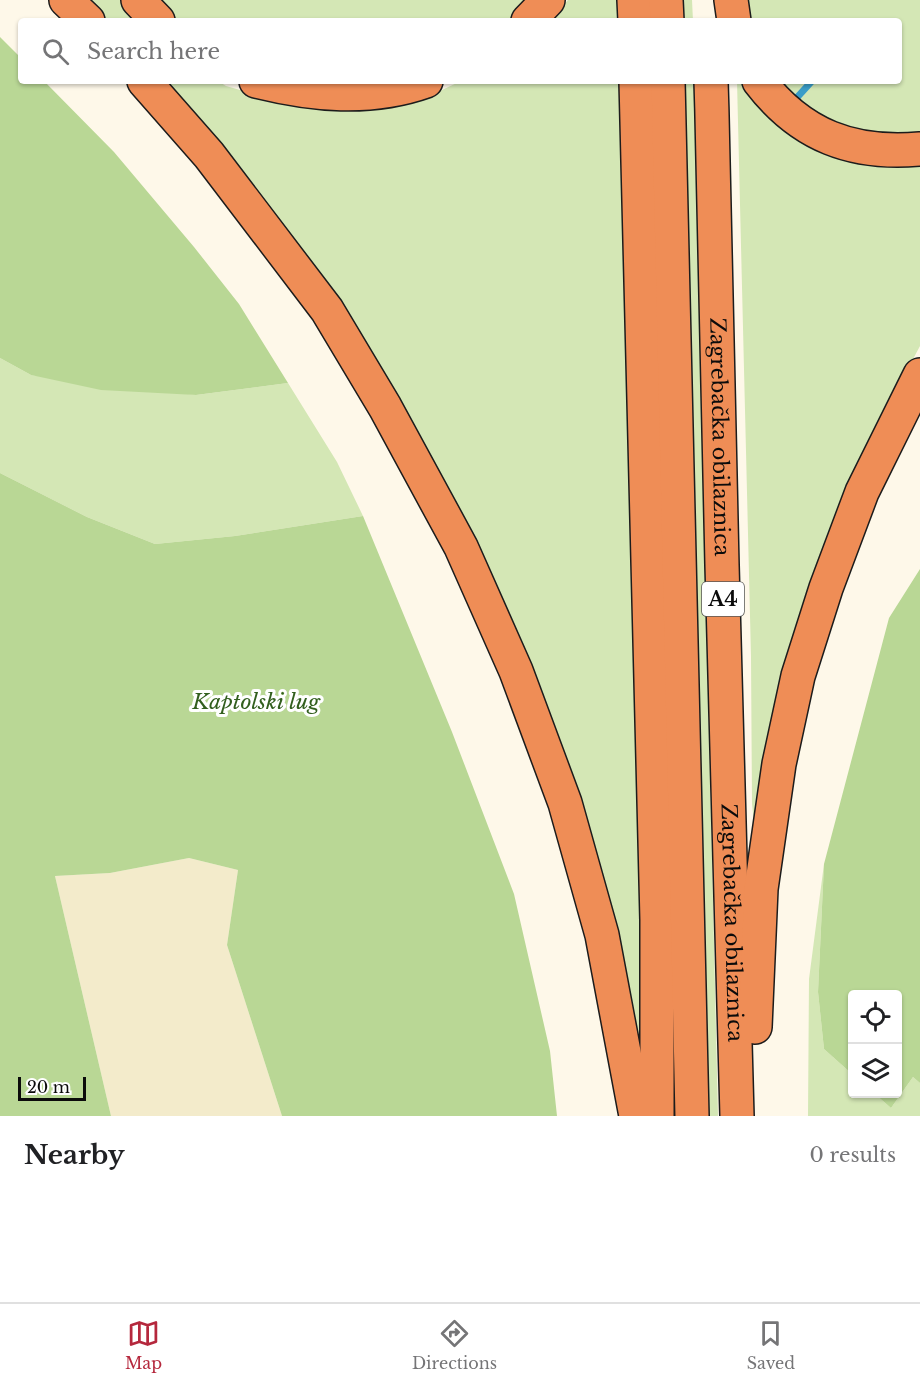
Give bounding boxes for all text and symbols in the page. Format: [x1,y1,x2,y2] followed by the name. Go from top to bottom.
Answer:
[18,18,902,84] search box
[39,35,72,68] icon: search
[87,38,220,65] text: Search here
[704,317,735,557] street label: Zagrebačka obilaznica
[702,582,744,616] road number: A4
[191,689,321,715] park label: Kaptolski lug
[715,803,748,1043] street label: Zagrebačka obilaznica
[848,990,902,1098] map controls
[848,990,902,1044] button: locate
[848,1044,902,1098] button: layers
[18,1074,86,1102] scale bar
[27,1077,70,1097] text: 20 m
[24,1139,125,1171] text: Nearby
[810,1143,896,1167] text: 0 results
[125,1317,162,1373] tab: Map
[412,1317,497,1373] tab: Directions
[747,1317,795,1373] tab: Saved

